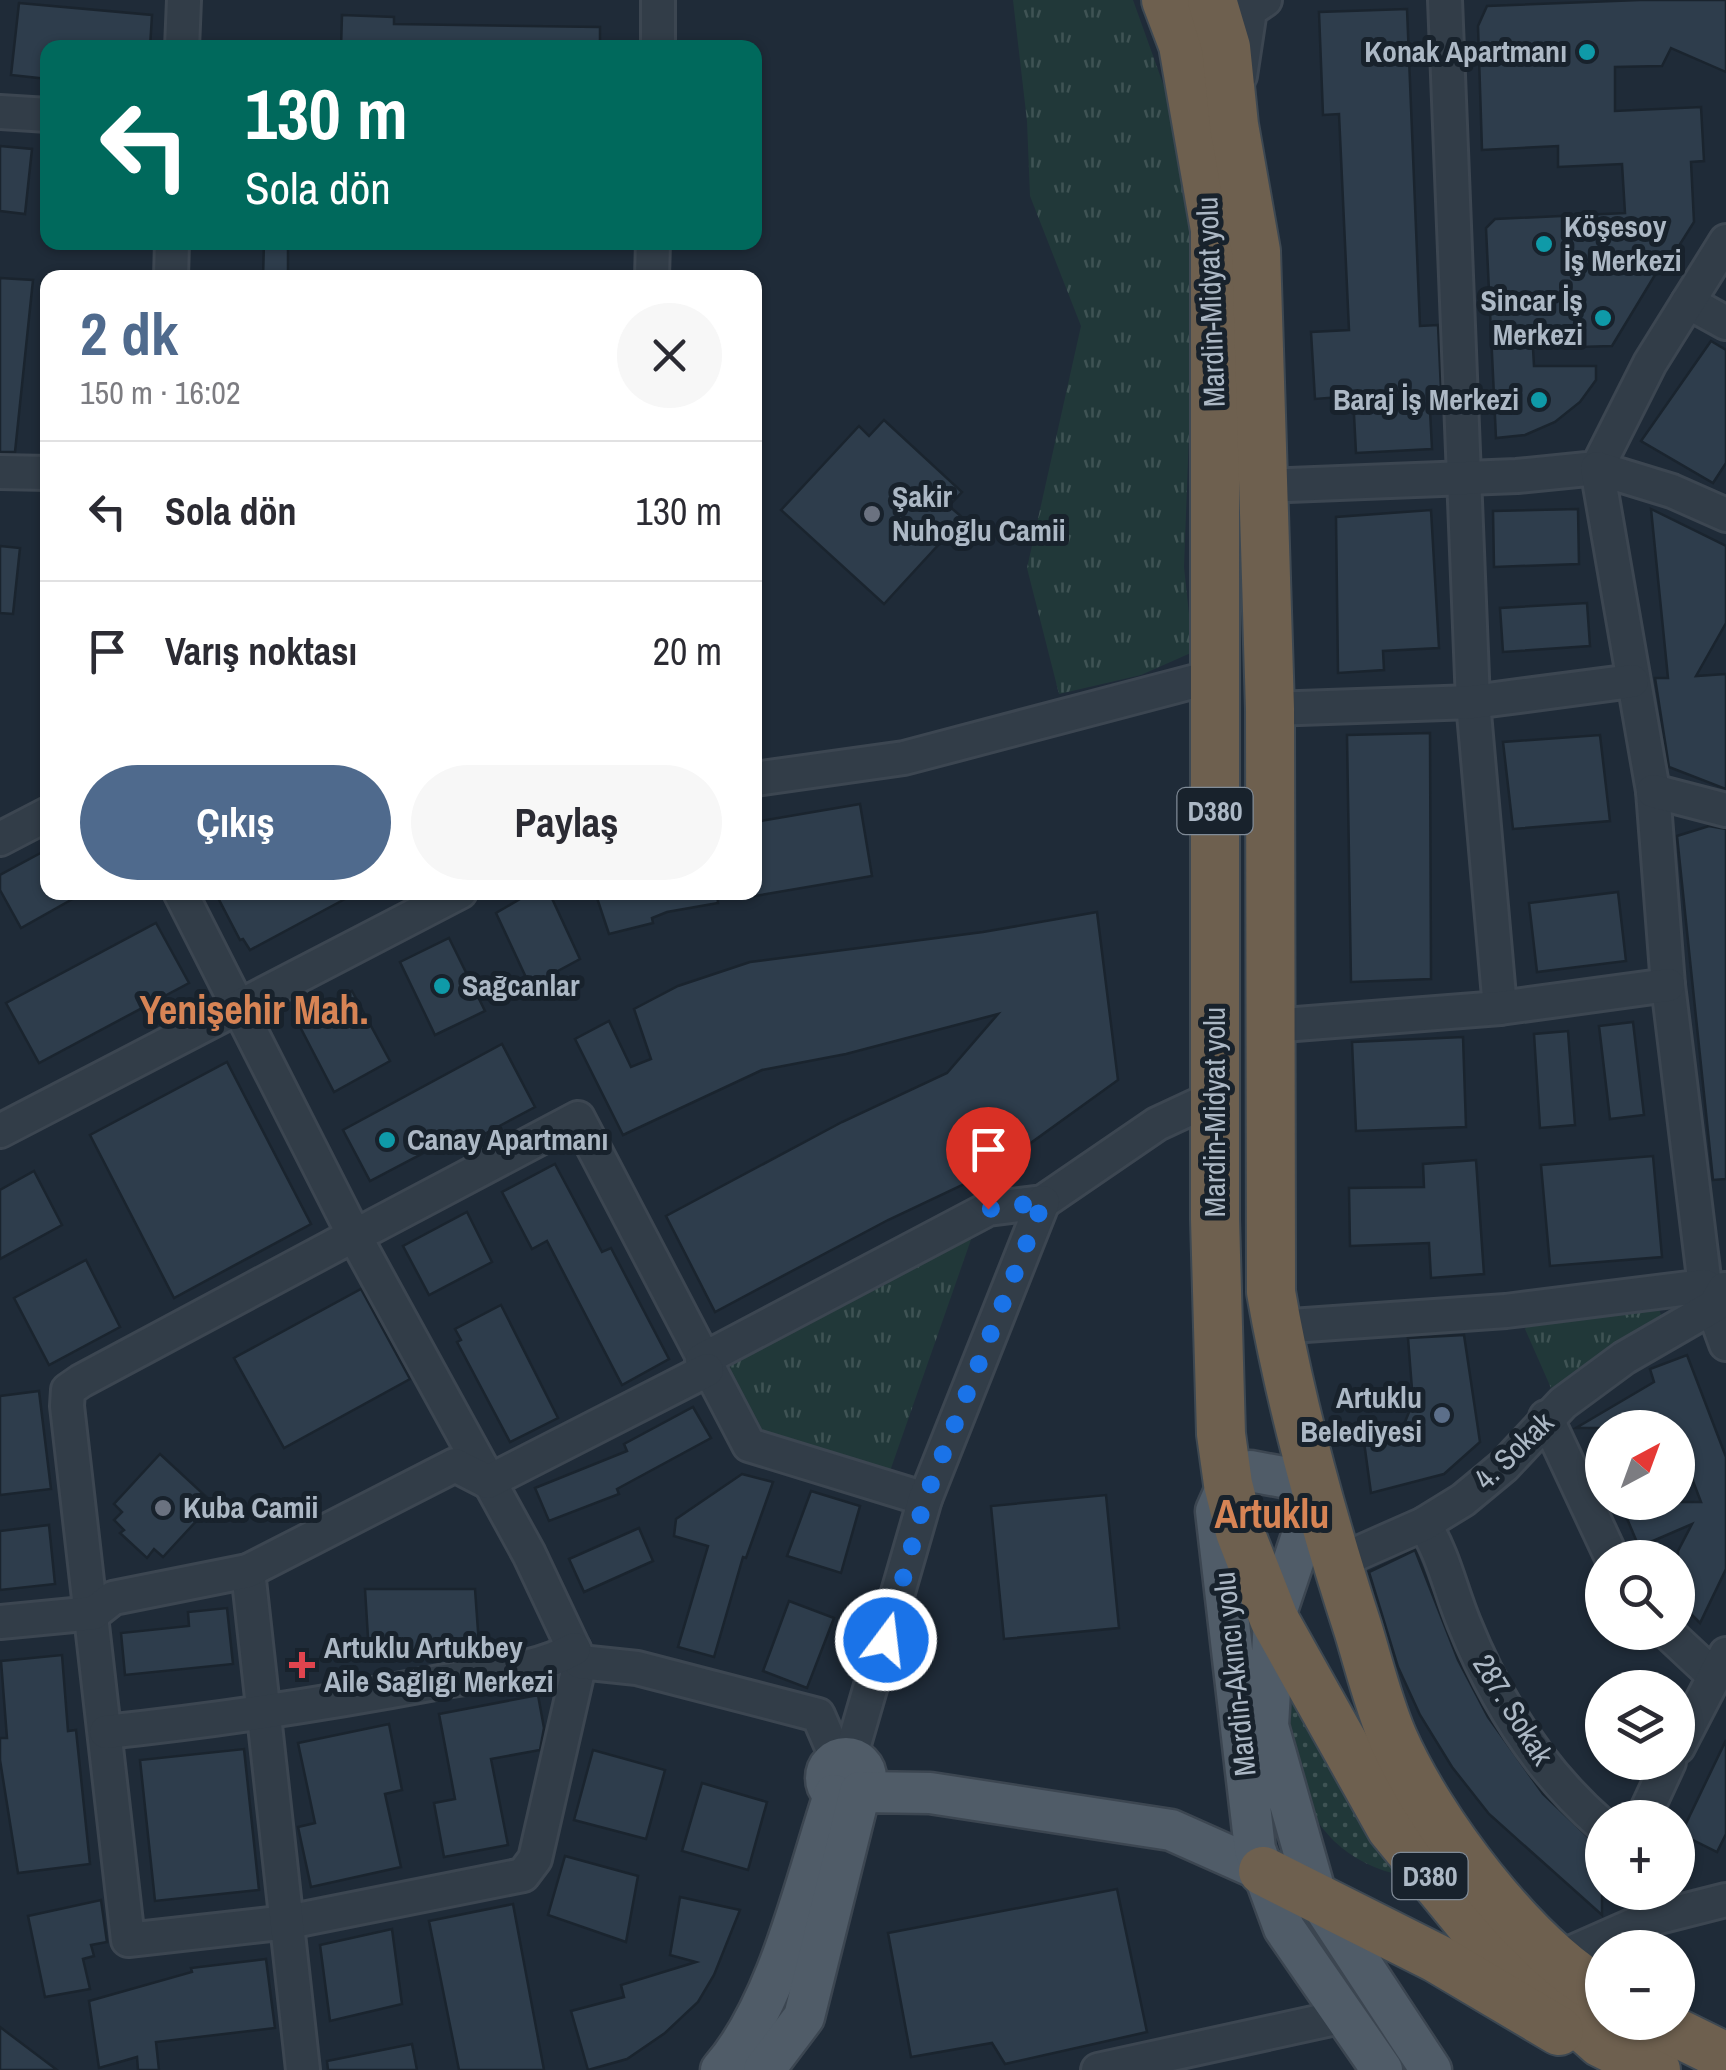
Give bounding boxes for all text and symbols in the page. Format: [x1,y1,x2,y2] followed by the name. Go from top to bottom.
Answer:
[1364,31,1567,71] place label: Konak Apartmanı
[1576,41,1598,63] marker: Konak Apartmanı
[245,67,408,161] text: 130 m
[80,80,210,210] icon: left
[245,157,391,218] text: Sola dön
[1186,196,1234,408] street label: Mardin-Midyat yolu
[1564,206,1682,280] place label: Köşesoy İş Merkezi
[1533,233,1555,255] marker: Köşesoy İş Merkezi
[1480,280,1583,354] place label: Sincar İş Merkezi
[80,293,178,374] text: 2 dk
[617,303,722,408] button: close
[1592,307,1614,329] marker: Sincar İş Merkezi
[80,371,240,414] text: 150 m · 16:02
[1333,379,1519,419] place label: Baraj İş Merkezi
[1528,389,1550,411] marker: Baraj İş Merkezi
[892,476,1066,550] place label: Şakir Nuhoğlu Camii
[80,484,135,539] icon: left
[165,486,297,537] text: Sola dön
[635,486,722,537] text: 130 m
[861,503,883,525] marker: Şakir Nuhoğlu Camii
[80,624,135,679] icon: arrive
[165,626,357,677] text: Varış noktası
[653,626,722,677] text: 20 m
[80,765,391,880] button: Çıkış
[411,765,722,880] button: Paylaş
[1178,788,1252,834] road number: D380
[462,965,580,1005] place label: Sağcanlar
[431,975,453,997] marker: Sağcanlar
[139,983,369,1036] district label: Yenişehir Mah.
[1194,1007,1234,1217] street label: Mardin-Midyat yolu
[946,1107,1031,1210] pin
[407,1119,608,1159] place label: Canay Apartmanı
[961,1122,1016,1177] icon: arrive
[376,1129,398,1151] marker: Canay Apartmanı
[1300,1377,1422,1451] place label: Artuklu Belediyesi
[1465,1402,1562,1498] street label: 4. Sokak
[1431,1404,1453,1426] marker: Artuklu Belediyesi
[1585,1410,1695,1520] north arrow
[1585,1410,1695,2040] map controls
[183,1487,318,1527] place label: Kuba Camii
[1215,1487,1329,1540] district label: Artuklu
[152,1497,174,1519] marker: Kuba Camii
[1585,1540,1695,1650] button: search
[1203,1570,1265,1778] street label: Mardin-Akıncı yolu
[834,1588,938,1692] position arrow
[324,1627,554,1701] place label: Artuklu Artukbey Aile Sağlığı Merkezi
[1464,1647,1564,1773] street label: 287. Sokak
[289,1652,315,1678] marker: Artuklu Artukbey Aile Sağlığı Merkezi
[1585,1670,1695,1780] button: layers
[1585,1800,1695,1910] button: +
[1392,1853,1468,1899] road number: D380
[1585,1930,1695,2040] button: −

